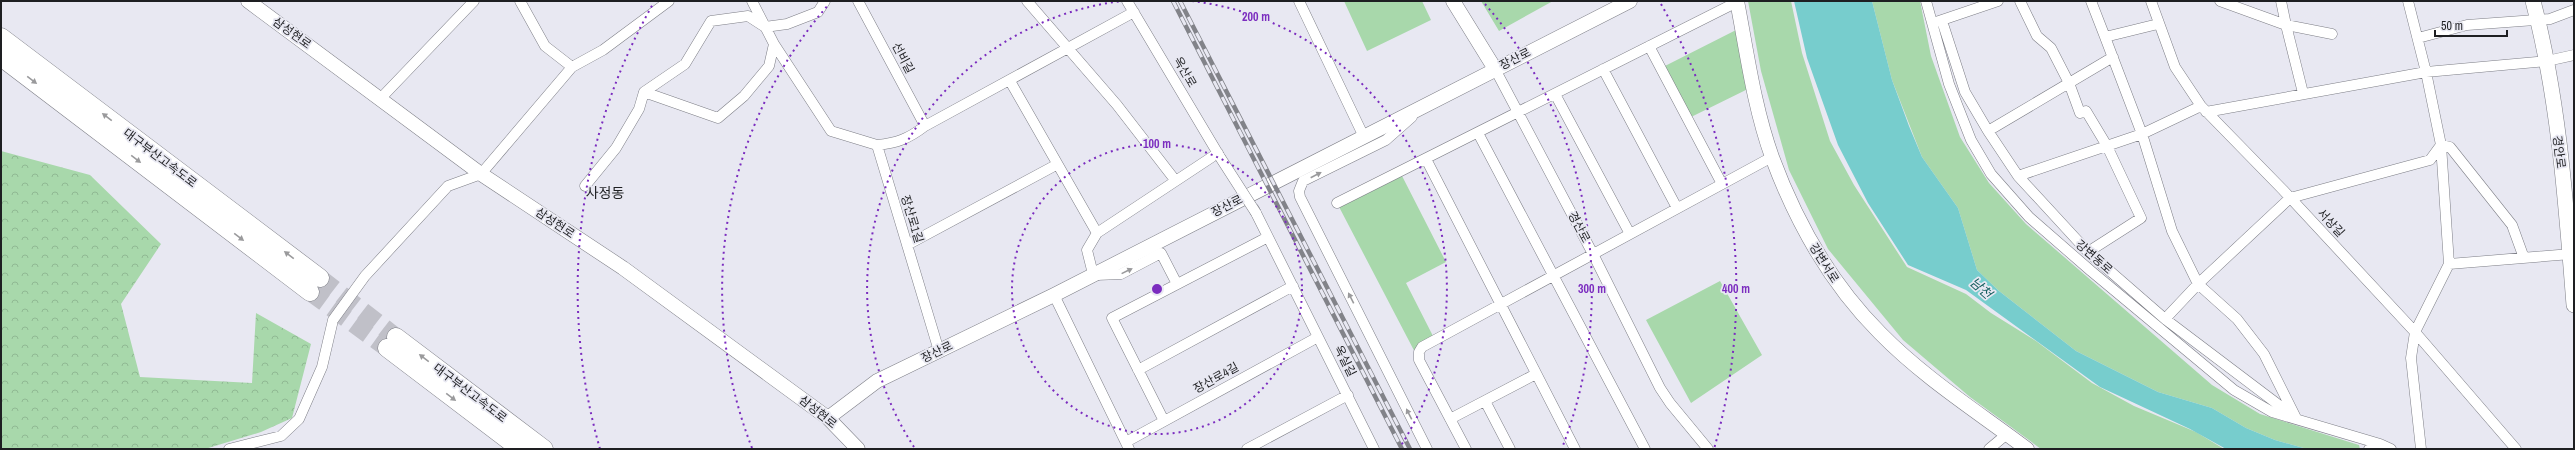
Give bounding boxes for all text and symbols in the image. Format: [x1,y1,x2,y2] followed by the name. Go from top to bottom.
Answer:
[1242,9,1270,25] text: 200 m
[2435,12,2507,38] scale bar
[269,14,315,52] street label: 삼성현로
[2441,18,2463,34] text: 50 m
[888,40,918,76] street label: 선비길
[1497,44,1533,74] street label: 장산로
[1170,54,1200,90] street label: 옥산로
[27,76,37,84] one-way arrow
[101,113,112,122] one-way arrow
[120,125,200,191] street label: 대구부산고속도로
[2549,135,2569,169] street label: 경안로
[1143,136,1171,152] text: 100 m
[130,155,141,163] one-way arrow
[1310,172,1322,178] one-way arrow
[586,184,624,202] district label: 사정동
[1209,191,1245,221] street label: 장산로
[897,193,927,245] street label: 장산로1길
[532,204,578,242] street label: 삼성현로
[2314,205,2348,241] street label: 서상길
[1564,209,1594,245] street label: 경산로
[234,233,245,242] one-way arrow
[2072,236,2116,278] street label: 강변동로
[1806,240,1842,286] street label: 강변서로
[283,251,294,259] one-way arrow
[1121,268,1132,274] one-way arrow
[1966,274,1996,303] water label: 남천
[1578,281,1606,297] text: 300 m
[1722,281,1750,297] text: 400 m
[1150,282,1164,296] centre of rings
[1348,292,1354,304] one-way arrow
[919,338,955,366] street label: 장산로
[1330,343,1360,379] street label: 옥실길
[418,354,429,362] one-way arrow
[1190,359,1242,397] street label: 장산로4길
[430,360,510,426] street label: 대구부산고속도로
[796,392,840,432] street label: 삼성현로
[446,393,457,401] one-way arrow
[1406,408,1413,420] one-way arrow

